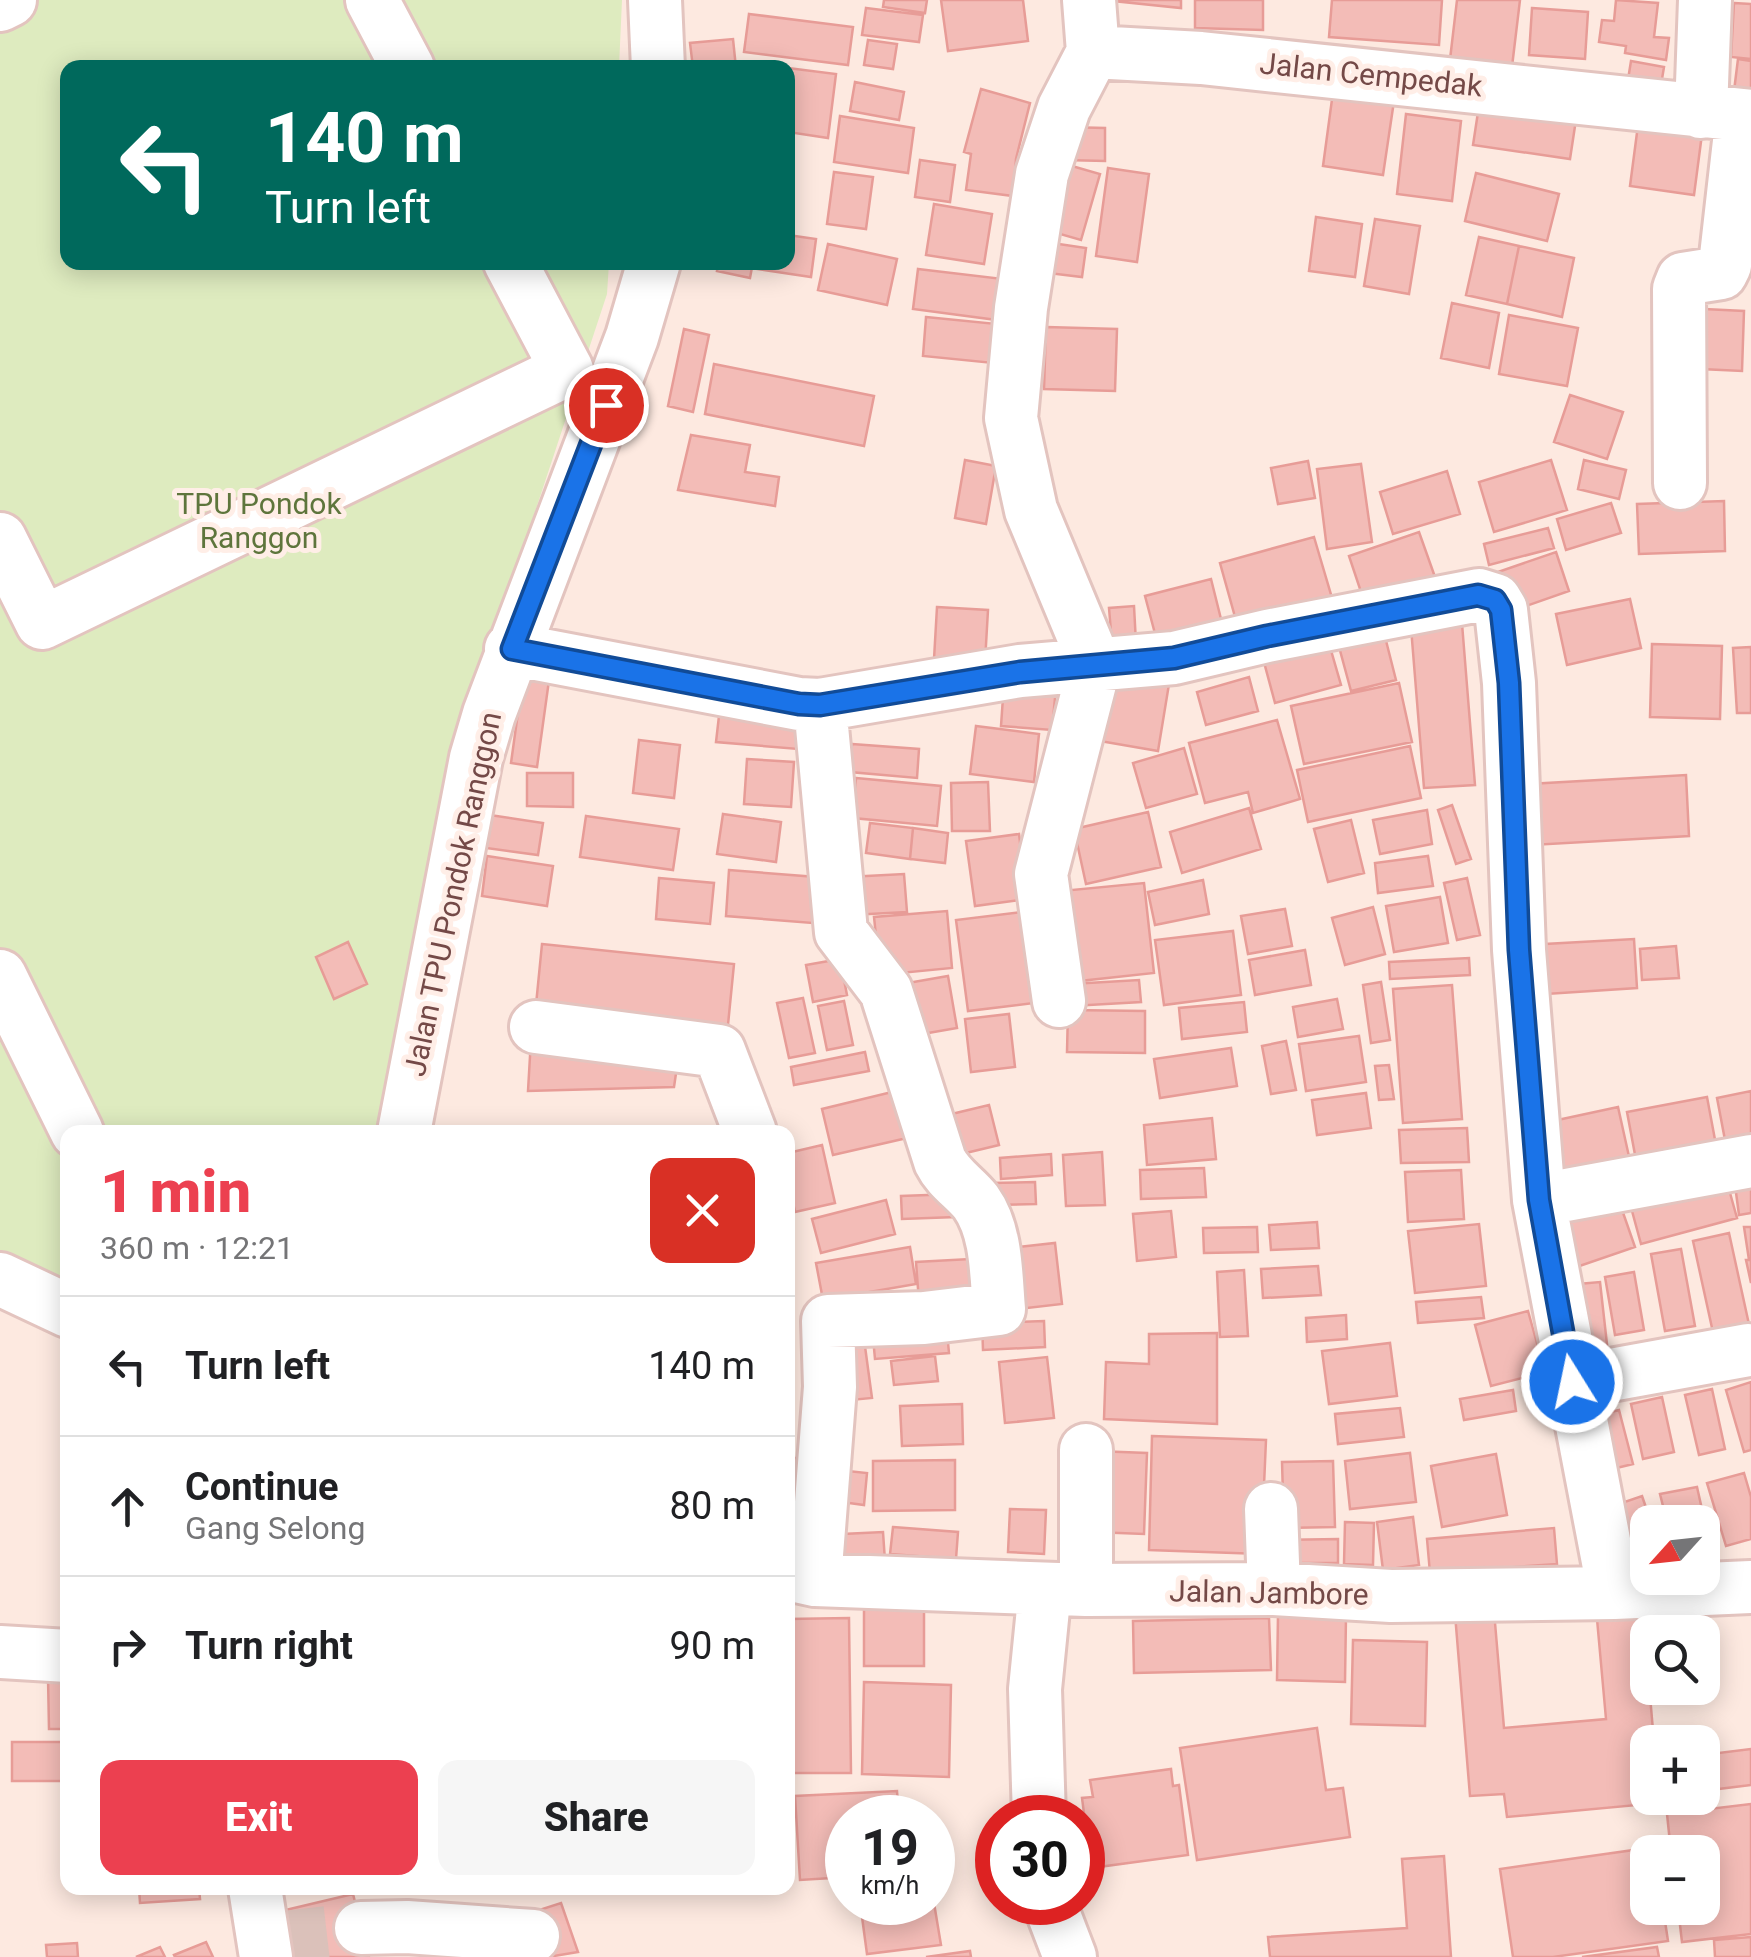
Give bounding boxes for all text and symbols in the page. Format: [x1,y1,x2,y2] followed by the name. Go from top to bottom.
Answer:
[1258,45,1485,104] street label: Jalan Cempedak
[265,97,464,179] text: 140 m
[100,100,230,230] icon: left
[265,181,431,234] text: Turn left
[564,363,649,448] pin
[579,378,634,433] icon: arrive
[176,486,342,555] park label: TPU Pondok Ranggon
[397,709,508,1079] street label: Jalan TPU Pondok Ranggon
[100,1156,251,1227] text: 1 min
[650,1158,755,1263] button: close
[100,1229,294,1267] text: 360 m · 12:21
[1520,1330,1624,1434] position arrow
[100,1339,155,1394] icon: left
[185,1344,330,1388] text: Turn left
[648,1344,755,1388] text: 140 m
[185,1465,339,1509] text: Continue
[100,1479,155,1534] icon: ahead
[670,1484,755,1528] text: 80 m
[1630,1505,1720,1595] north arrow
[1630,1505,1720,1925] map controls
[185,1509,365,1547] text: Gang Selong
[1169,1573,1369,1612] street label: Jalan Jambore
[1630,1615,1720,1705] button: search
[100,1619,155,1674] icon: right
[185,1624,353,1668] text: Turn right
[670,1624,755,1668] text: 90 m
[1630,1725,1720,1815] button: +
[100,1760,418,1875] button: Exit
[438,1760,755,1875] button: Share
[975,1795,1105,1925] speed limit sign: 30
[861,1819,919,1877] text: 19
[1630,1835,1720,1925] button: −
[861,1871,919,1900] text: km/h

